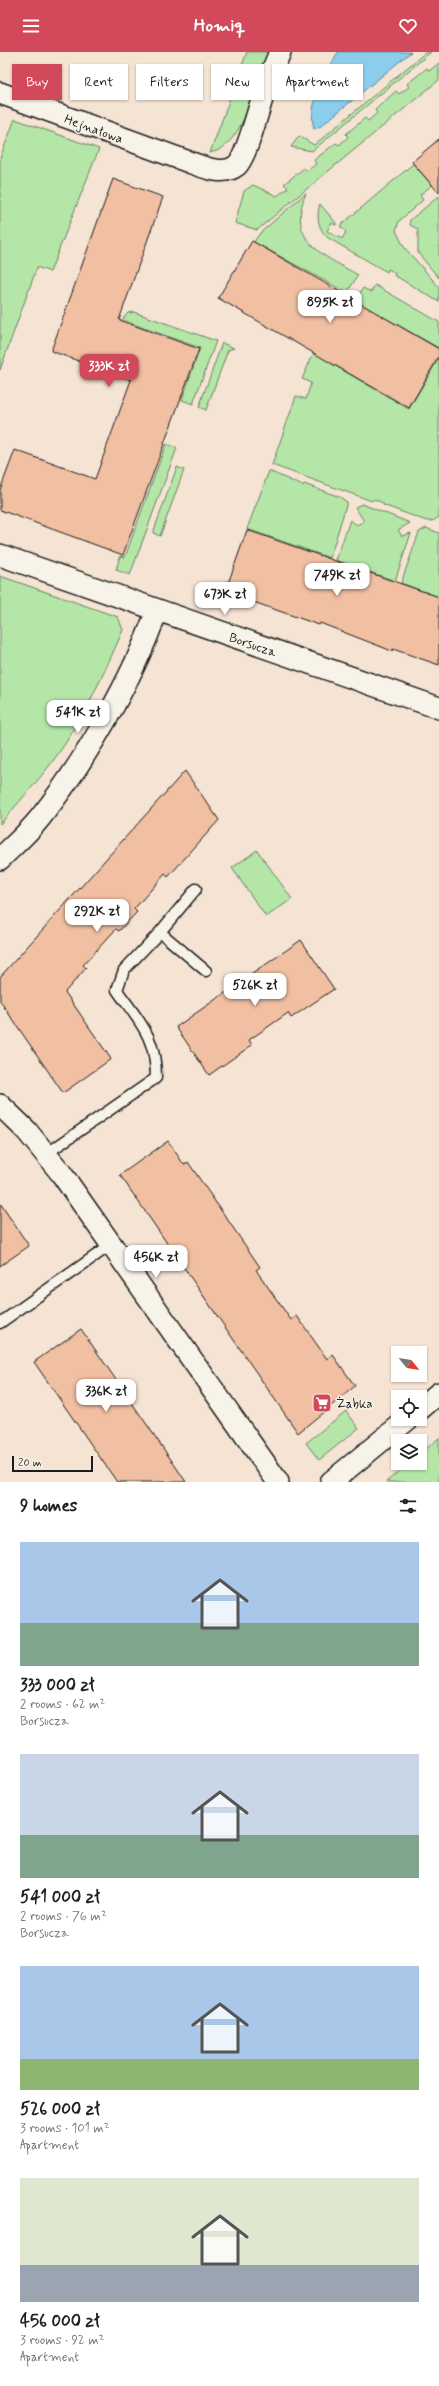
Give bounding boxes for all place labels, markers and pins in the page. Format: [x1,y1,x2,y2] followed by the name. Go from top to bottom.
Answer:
[293,290,367,324] pin: 895K zł
[72,354,146,388] pin: 333K zł
[300,563,374,597] pin: 749K zł
[188,582,262,616] pin: 673K zł
[41,700,115,734] pin: 541K zł
[60,899,134,933] pin: 292K zł
[218,973,292,1007] pin: 526K zł
[119,1245,193,1279] pin: 456K zł
[69,1379,143,1413] pin: 336K zł
[311,1392,333,1414] supermarket icon: Żabka
[336,1396,373,1413] place label: Żabka

